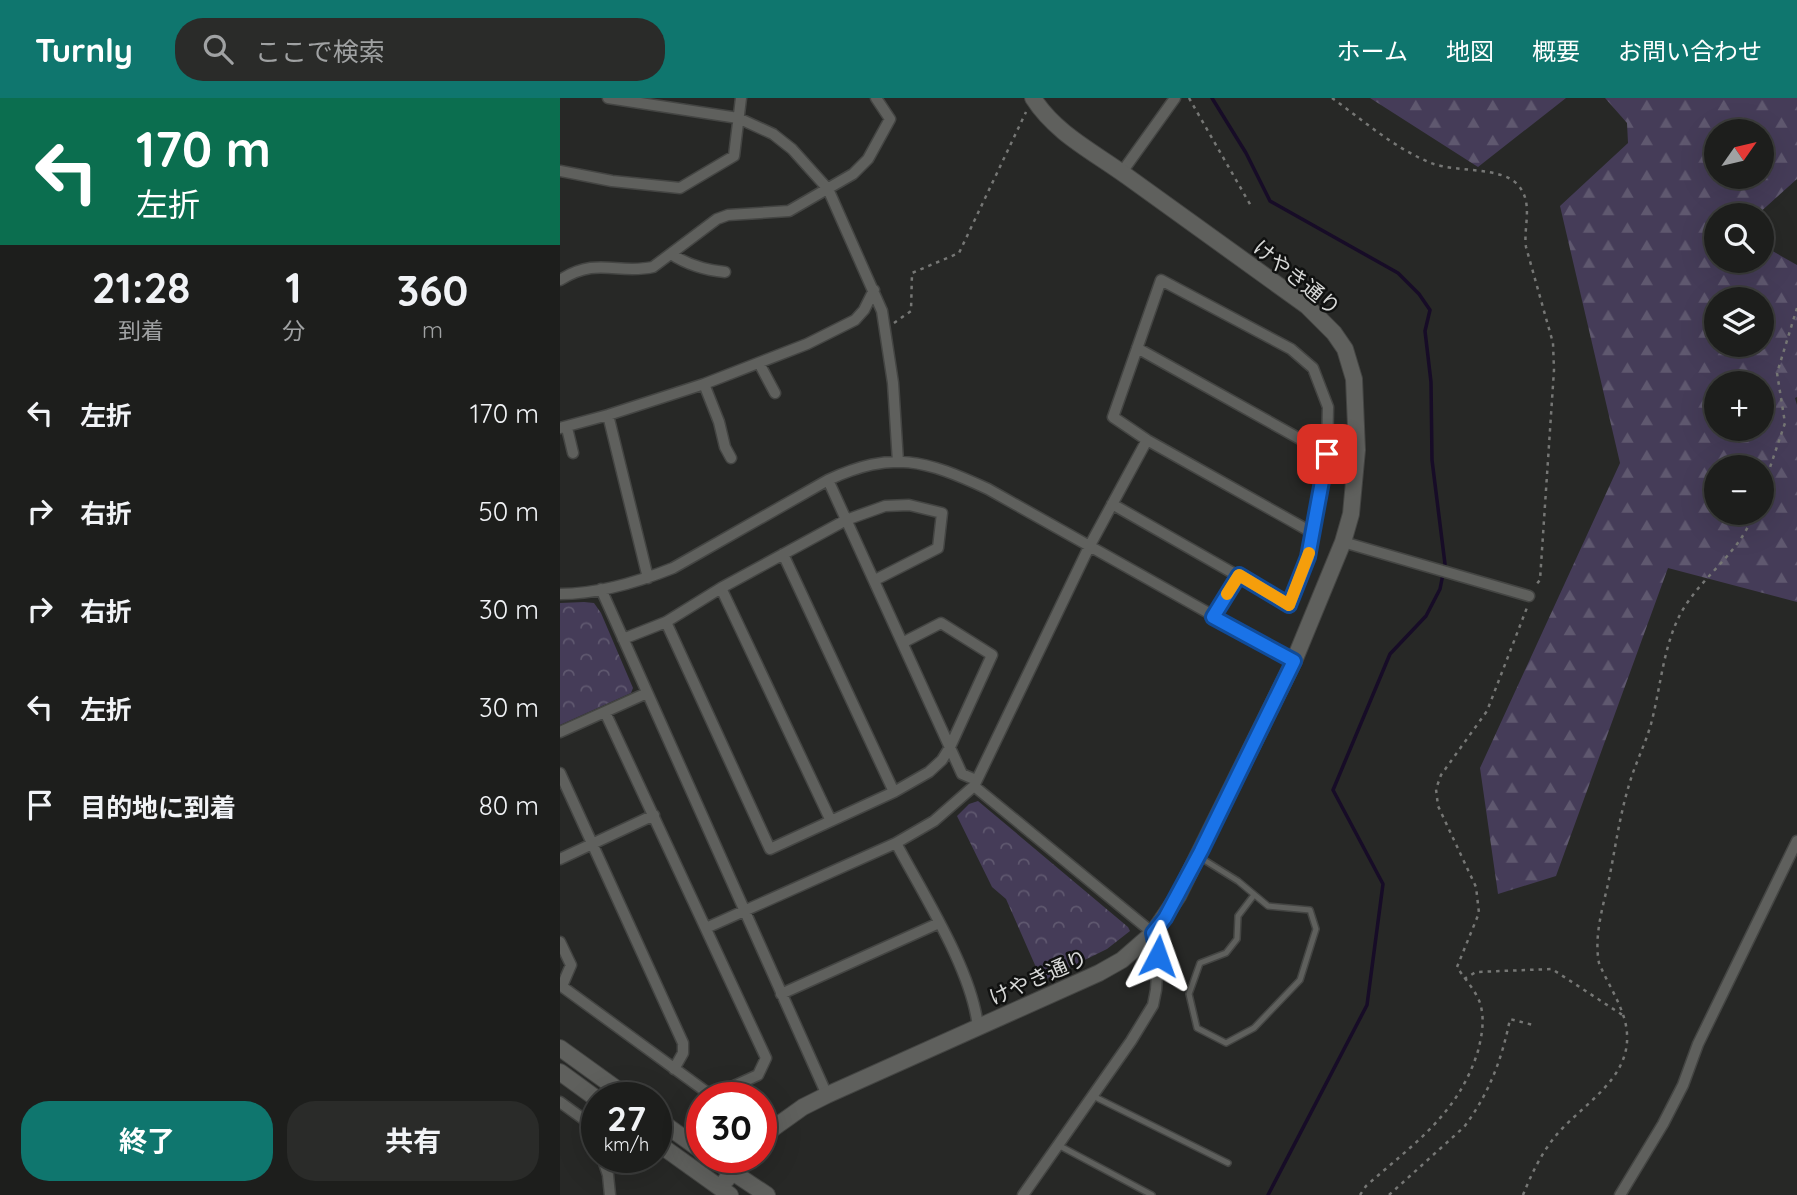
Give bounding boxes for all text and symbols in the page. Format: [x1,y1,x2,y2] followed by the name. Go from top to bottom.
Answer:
[175,18,665,81] search box
[35,29,133,70] text: Turnly
[199,30,237,68] icon: search
[255,35,385,68] text: ここで検索
[1337,36,1408,66] text: ホーム
[1446,36,1494,66] text: 地図
[1532,36,1580,66] text: 概要
[1618,36,1762,66] text: お問い合わせ
[136,118,271,179] text: 170 m
[1704,119,1774,189] north arrow
[1704,119,1774,525] map controls
[21,126,112,217] icon: left
[136,184,200,224] text: 左折
[1704,203,1774,273] button: search
[1248,234,1346,320] street label: けやき通り
[92,261,190,314] text: 21:28
[285,261,302,314] text: 1
[397,264,468,317] text: 360
[1704,287,1774,357] button: layers
[422,315,443,344] text: m
[118,316,164,345] text: 到着
[282,316,305,345] text: 分
[1704,371,1774,441] button: +
[21,394,59,432] icon: left
[470,397,539,430] text: 170 m
[80,399,132,432] text: 左折
[1297,424,1357,484] pin
[1308,435,1346,473] icon: arrive
[1704,455,1774,525] button: −
[21,492,59,530] icon: right
[479,495,539,528] text: 50 m
[80,497,132,530] text: 右折
[21,590,59,628] icon: right
[479,593,539,626] text: 30 m
[80,595,132,628] text: 右折
[21,688,59,726] icon: left
[479,691,539,724] text: 30 m
[80,693,132,726] text: 左折
[21,786,59,824] icon: arrive
[479,789,539,822] text: 80 m
[80,791,236,824] text: 目的地に到着
[1121,919,1195,993] position arrow
[985,944,1091,1010] street label: けやき通り
[686,1082,777,1173] speed limit sign: 30
[607,1096,646,1140] text: 27
[21,1101,273,1181] button: 終了
[287,1101,539,1181] button: 共有
[604,1133,649,1156] text: km/h

